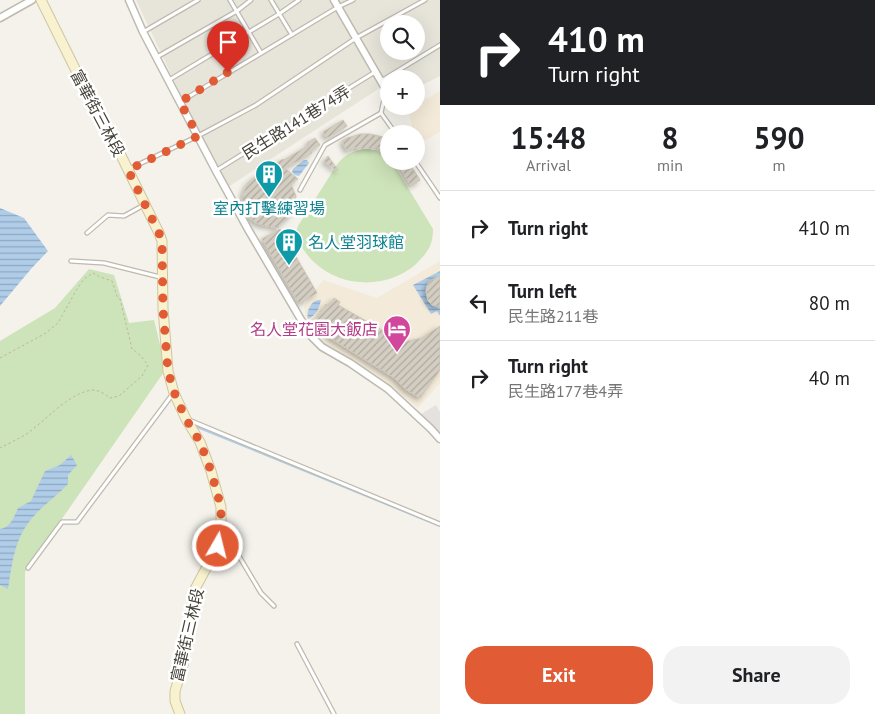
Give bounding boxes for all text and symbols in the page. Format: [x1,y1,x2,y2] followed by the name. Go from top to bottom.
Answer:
[380,15,425,170] map controls
[380,15,425,60] button: search
[548,16,645,62] text: 410 m
[465,20,530,85] icon: right
[207,21,249,72] pin
[214,28,242,56] icon: arrive
[548,60,640,88] text: Turn right
[67,66,129,160] street label: 富華街三林段
[380,70,425,115] button: +
[238,81,354,163] street label: 民生路141巷74弄
[510,118,587,157] text: 15:48
[662,118,679,157] text: 8
[753,118,805,157] text: 590
[380,125,425,170] button: −
[526,155,571,175] text: Arrival
[657,155,683,175] text: min
[773,155,786,175] text: m
[254,159,284,198] building icon: 室內打擊練習場
[213,198,325,218] place label: 室內打擊練習場
[465,214,493,242] icon: right
[508,216,588,240] text: Turn right
[798,216,850,240] text: 410 m
[274,227,304,266] building icon: 名人堂羽球館
[308,232,404,252] place label: 名人堂羽球館
[508,279,577,303] text: Turn left
[465,289,493,317] icon: left
[809,291,850,315] text: 80 m
[508,306,598,326] text: 民生路211巷
[382,314,412,353] hotel icon: 名人堂花園大飯店
[250,319,378,339] place label: 名人堂花園大飯店
[508,354,588,378] text: Turn right
[465,364,493,392] icon: right
[809,366,850,390] text: 40 m
[508,381,623,401] text: 民生路177巷4弄
[191,519,243,571] position arrow
[166,586,208,684] street label: 富華街三林段
[465,646,653,704] button: Exit
[663,646,850,704] button: Share

